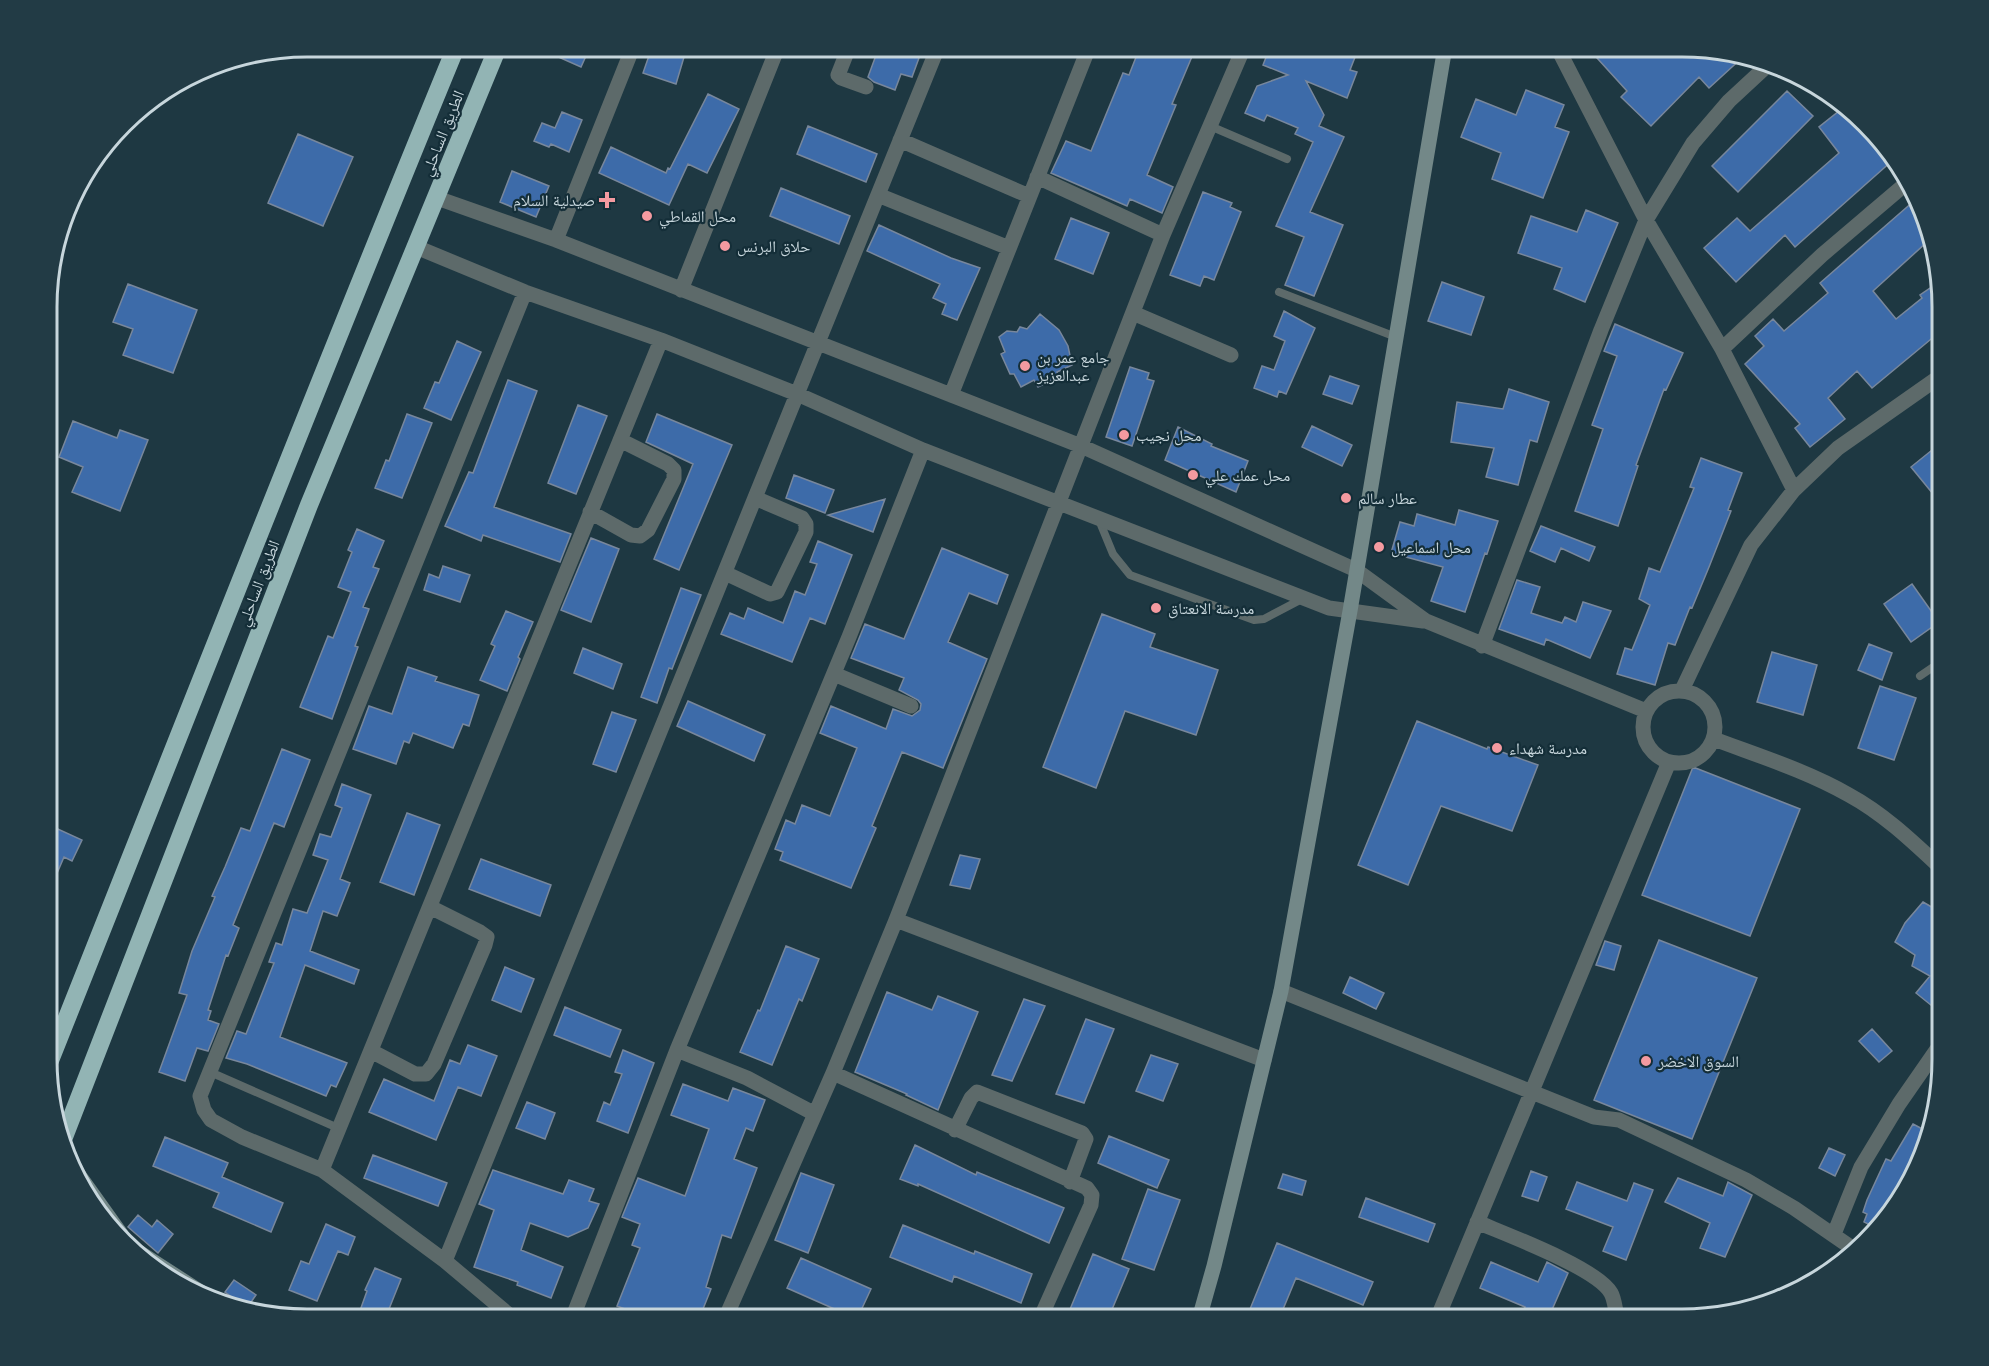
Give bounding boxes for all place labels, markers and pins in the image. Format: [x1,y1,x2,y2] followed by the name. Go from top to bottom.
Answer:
[513,189,595,211] place label: صيدلية السلام
[600,193,614,207] marker: صيدلية السلام
[659,205,736,229] place label: محل القماطي
[640,209,654,223] marker: محل القماطي
[737,235,810,257] place label: حلاق البرنس
[718,239,732,253] marker: حلاق البرنس
[1036,346,1109,386] place label: جامع عمر بن عبدالعزيز
[1018,359,1032,373] marker: جامع عمر بن عبدالعزيز
[1136,424,1201,446] place label: محل نجيب
[1117,428,1131,442] marker: محل نجيب
[1205,464,1290,488] place label: محل عمك علي
[1186,468,1200,482] marker: محل عمك علي
[1358,487,1417,509] place label: عطار سالم
[1339,491,1353,505] marker: عطار سالم
[1391,536,1471,558] place label: محل اسماعيل
[1372,540,1386,554] marker: محل اسماعيل
[1168,597,1254,619] place label: مدرسة الانعتاق
[1149,601,1163,615] marker: مدرسة الانعتاق
[1509,737,1587,759] place label: مدرسة شهداء
[1490,741,1504,755] marker: مدرسة شهداء
[1657,1050,1739,1072] place label: السوق الاخضر
[1639,1054,1653,1068] marker: السوق الاخضر

